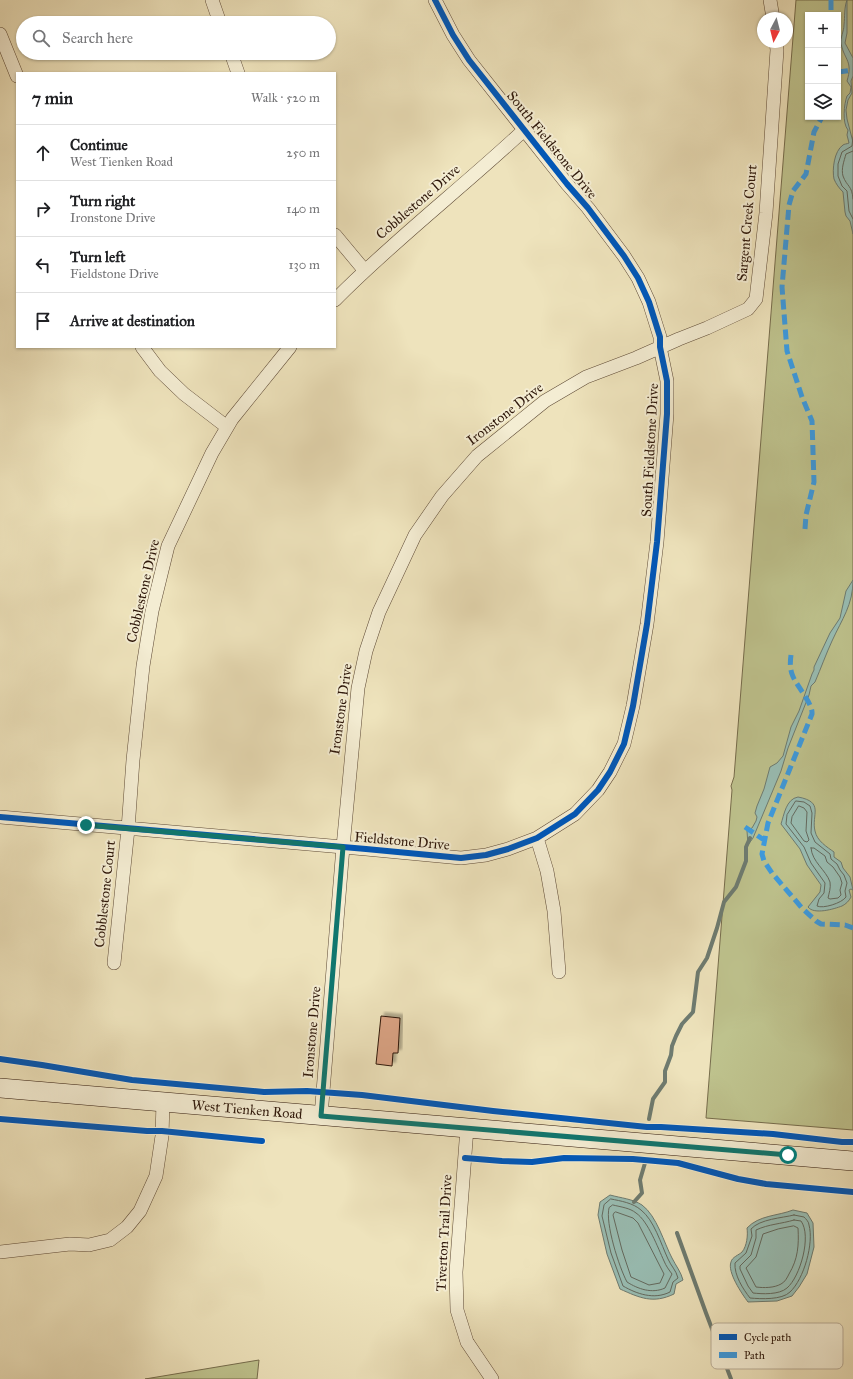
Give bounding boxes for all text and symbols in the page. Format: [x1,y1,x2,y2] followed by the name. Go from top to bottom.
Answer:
[757,12,793,48] north arrow
[805,12,841,120] map controls
[805,12,841,48] button: +
[16,16,336,60] search box
[30,27,52,49] icon: search
[62,29,133,47] text: Search here
[805,48,841,84] button: −
[805,84,841,120] button: layers
[32,88,73,109] text: 7 min
[503,88,601,203] street label: South Fieldstone Drive
[251,90,320,106] text: Walk · 520 m
[70,136,128,154] text: Continue
[32,142,54,164] icon: ahead
[286,145,320,161] text: 250 m
[70,154,173,170] text: West Tienken Road
[372,161,464,243] street label: Cobblestone Drive
[733,164,761,282] street label: Sargent Creek Court
[70,192,135,210] text: Turn right
[32,198,54,220] icon: right
[286,201,320,217] text: 140 m
[70,210,155,226] text: Ironstone Drive
[70,248,126,266] text: Turn left
[32,254,54,276] icon: left
[288,257,320,273] text: 130 m
[70,266,159,282] text: Fieldstone Drive
[32,310,54,332] icon: arrive
[70,312,195,330] text: Arrive at destination
[464,379,547,449] street label: Ironstone Drive
[638,382,662,517] street label: South Fieldstone Drive
[123,537,163,644] street label: Cobblestone Drive
[326,662,356,756] street label: Ironstone Drive
[77,816,95,834] route end
[354,828,451,854] street label: Fieldstone Drive
[91,839,119,949] street label: Cobblestone Court
[300,985,324,1079] street label: Ironstone Drive
[191,1096,303,1122] street label: West Tienken Road
[779,1146,797,1164] route start
[432,1174,456,1292] street label: Tiverton Trail Drive
[711,1323,843,1369] legend
[744,1331,791,1344] text: Cycle path
[744,1349,765,1362] text: Path

